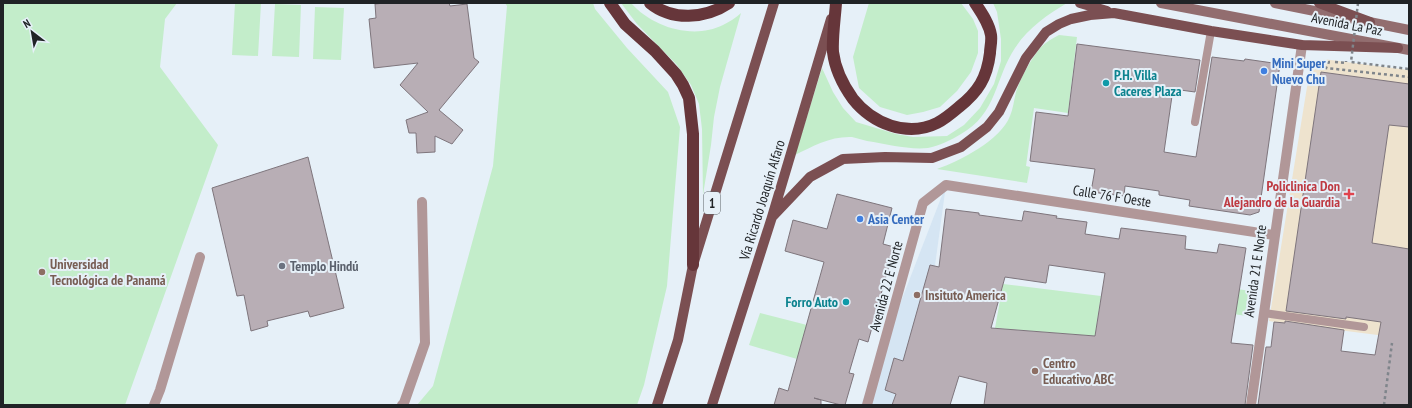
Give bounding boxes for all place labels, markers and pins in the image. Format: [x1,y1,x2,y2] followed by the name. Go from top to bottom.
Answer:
[1272,54,1326,88] place label: Mini Super Nuevo Chu
[1114,66,1182,100] place label: P.H. Villa Caceres Plaza
[1259,66,1269,76] marker: Mini Super Nuevo Chu
[1101,78,1111,88] marker: P.H. Villa Caceres Plaza
[1223,177,1340,211] place label: Policlinica Don Alejandro de la Guardia
[1343,188,1355,200] marker: Policlinica Don Alejandro de la Guardia
[867,210,925,228] place label: Asia Center
[855,214,865,224] marker: Asia Center
[50,255,166,289] place label: Universidad Tecnológica de Panamá
[290,257,359,275] place label: Templo Hindú
[277,261,287,271] marker: Templo Hindú
[37,267,47,277] marker: Universidad Tecnológica de Panamá
[925,286,1006,304] place label: Insituto America
[912,290,922,300] marker: Insituto America
[786,293,838,311] place label: Forro Auto
[841,297,851,307] marker: Forro Auto
[1043,354,1114,388] place label: Centro Educativo ABC
[1030,366,1040,376] marker: Centro Educativo ABC

